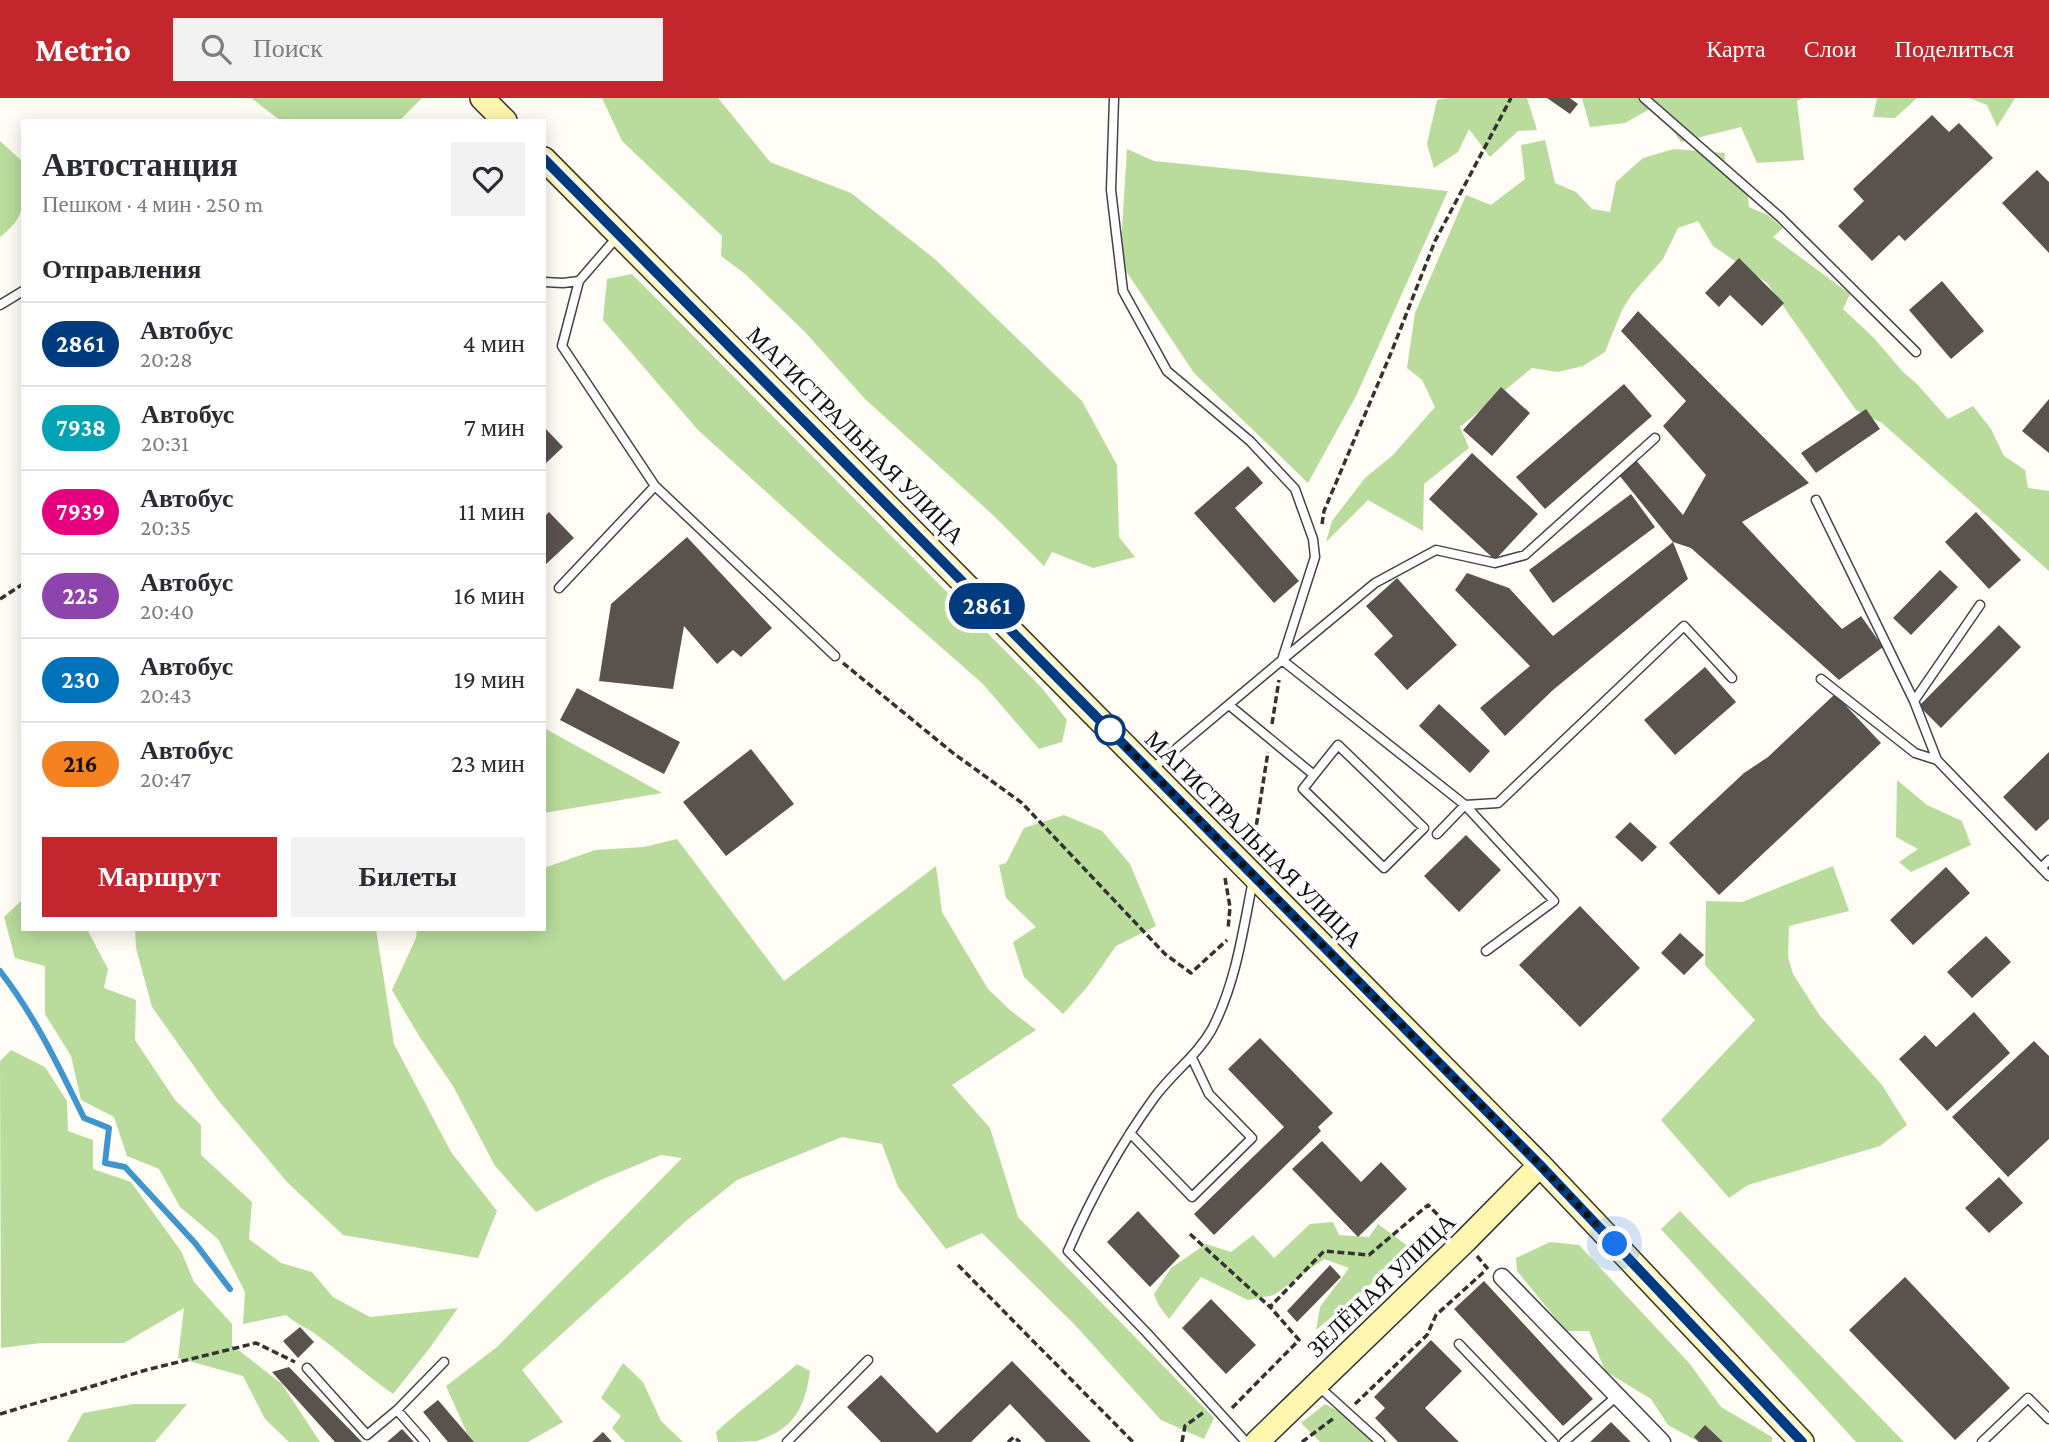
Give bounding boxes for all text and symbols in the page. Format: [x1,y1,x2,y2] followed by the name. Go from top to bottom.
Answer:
[173,18,663,81] search box
[197,30,235,68] icon: search
[35,31,131,68] text: Metrio
[253,34,323,63] text: Поиск
[1706,35,1766,62] text: Карта
[1804,35,1857,62] text: Слои
[1895,35,2014,62] text: Поделиться
[451,142,525,216] button: heart
[42,146,238,183] text: Автостанция
[42,191,263,217] text: Пешком · 4 мин · 250 m
[42,255,201,284] text: Отправления
[140,316,233,345] text: Автобус
[742,321,971,550] street label: МАГИСТРАЛЬНАЯ УЛИЦА
[463,329,525,358] text: 4 мин
[56,330,105,357] text: 2861
[140,346,193,372] text: 20:28
[141,400,234,429] text: Автобус
[464,413,525,442] text: 7 мин
[56,414,106,441] text: 7938
[141,430,189,456] text: 20:31
[140,484,234,513] text: Автобус
[459,497,525,526] text: 11 мин
[56,498,105,525] text: 7939
[140,514,191,540] text: 20:35
[140,568,233,597] text: Автобус
[454,581,525,610] text: 16 мин
[63,582,98,609] text: 225
[938,583,1036,629] line badge: 2861
[963,592,1011,619] text: 2861
[140,598,194,624] text: 20:40
[140,652,233,681] text: Автобус
[454,665,525,694] text: 19 мин
[61,666,100,693] text: 230
[140,682,192,708] text: 20:43
[1095,715,1125,745] unlabelled marker
[1140,725,1369,954] street label: МАГИСТРАЛЬНАЯ УЛИЦА
[140,736,233,765] text: Автобус
[451,749,525,778] text: 23 мин
[63,750,98,777] text: 216
[140,766,191,792] text: 20:47
[42,837,277,917] button: Маршрут
[291,837,525,917] button: Билеты
[1301,1207,1461,1362] street label: ЗЕЛЁНАЯ УЛИЦА
[1597,1226,1632,1261] your location

